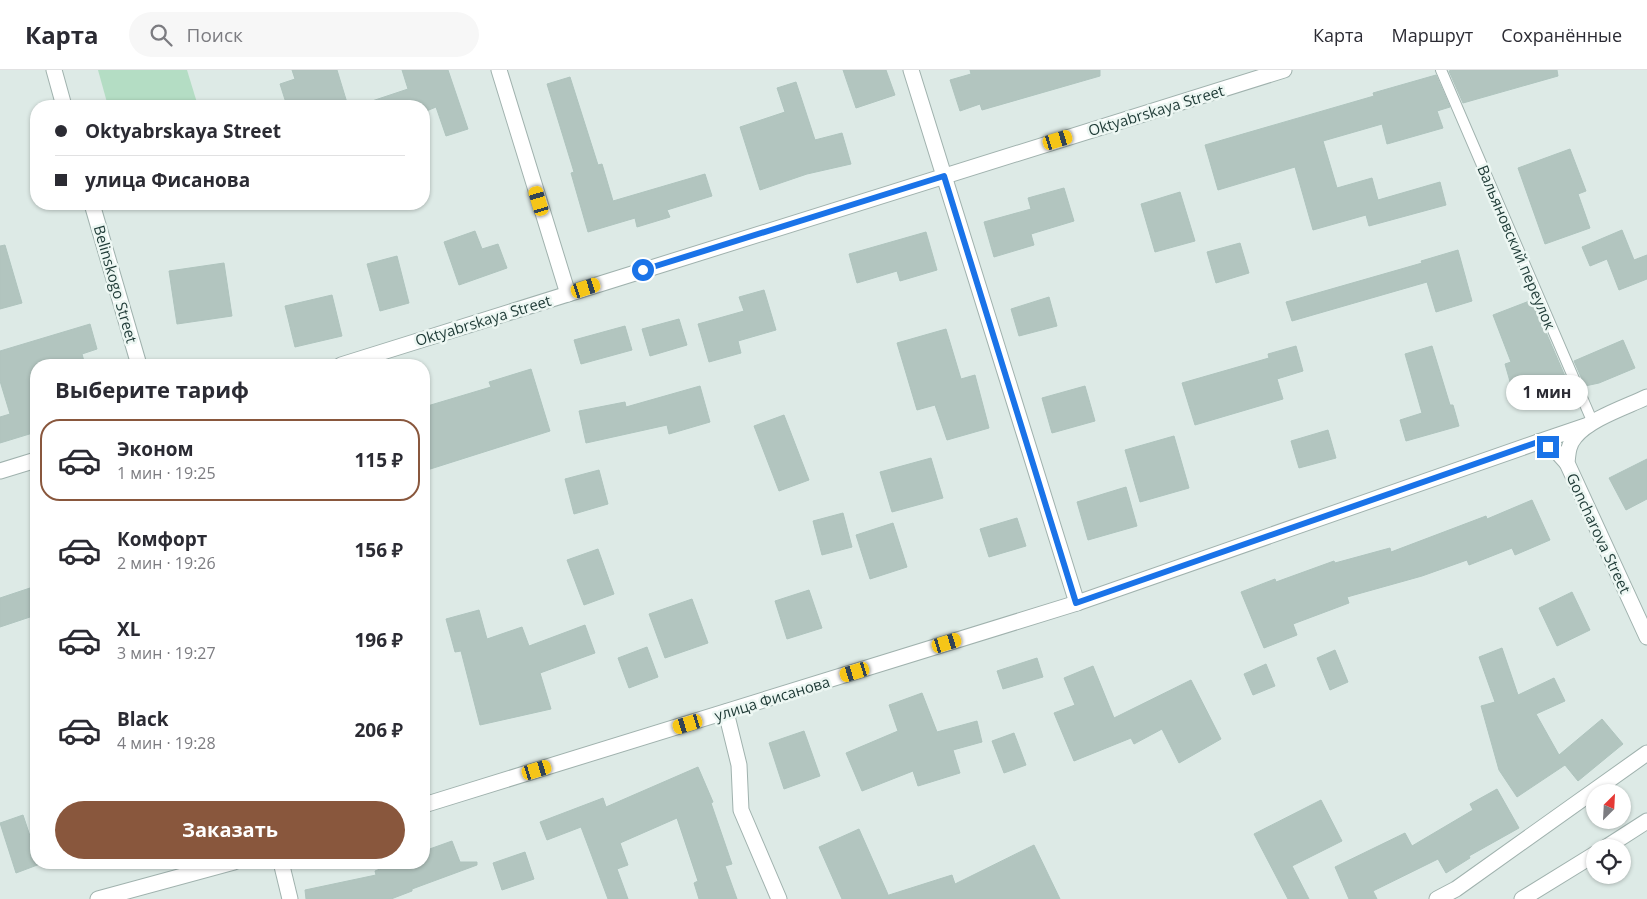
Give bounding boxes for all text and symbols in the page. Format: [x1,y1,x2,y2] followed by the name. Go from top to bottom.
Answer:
[129,12,479,57] search box
[25,18,99,51] text: Карта
[147,21,175,49] icon: search
[187,22,243,48] text: Поиск
[1313,23,1363,47] text: Карта
[1391,23,1473,47] text: Маршрут
[1501,23,1622,47] text: Сохранённые
[1086,80,1226,140] street label: Oktyabrskaya Street
[85,118,281,144] text: Oktyabrskaya Street
[1041,128,1074,152] car
[1473,162,1561,333] street label: Вальяновский переулок
[85,167,250,193] text: улица Фисанова
[527,184,550,218] car
[90,223,142,345] street label: Belinskogo Street
[632,259,654,281] route start
[569,276,602,300] car
[413,290,553,350] street label: Oktyabrskaya Street
[55,374,249,404] text: Выберите тариф
[1507,374,1589,410] callout: 1 мин
[1523,381,1571,403] text: 1 мин
[117,436,194,462] text: Эконом
[1537,436,1559,458] route end
[57,438,102,483] icon: car
[354,447,403,473] text: 115 ₽
[117,462,216,484] text: 1 мин · 19:25
[1562,470,1636,596] street label: Goncharova Street
[117,526,207,552] text: Комфорт
[57,528,102,573] icon: car
[354,537,403,563] text: 156 ₽
[117,552,216,574] text: 2 мин · 19:26
[117,616,140,642] text: XL
[57,618,102,663] icon: car
[354,627,403,653] text: 196 ₽
[930,631,963,655] car
[117,642,216,664] text: 3 мин · 19:27
[838,660,871,684] car
[712,671,832,725] street label: улица Фисанова
[117,706,169,732] text: Black
[57,708,102,753] icon: car
[671,712,704,736] car
[354,717,403,743] text: 206 ₽
[117,732,216,754] text: 4 мин · 19:28
[520,758,553,782] car
[1586,784,1631,829] north arrow
[1586,784,1631,884] map controls
[55,801,405,859] button: Заказать
[1586,839,1631,884] button: locate

